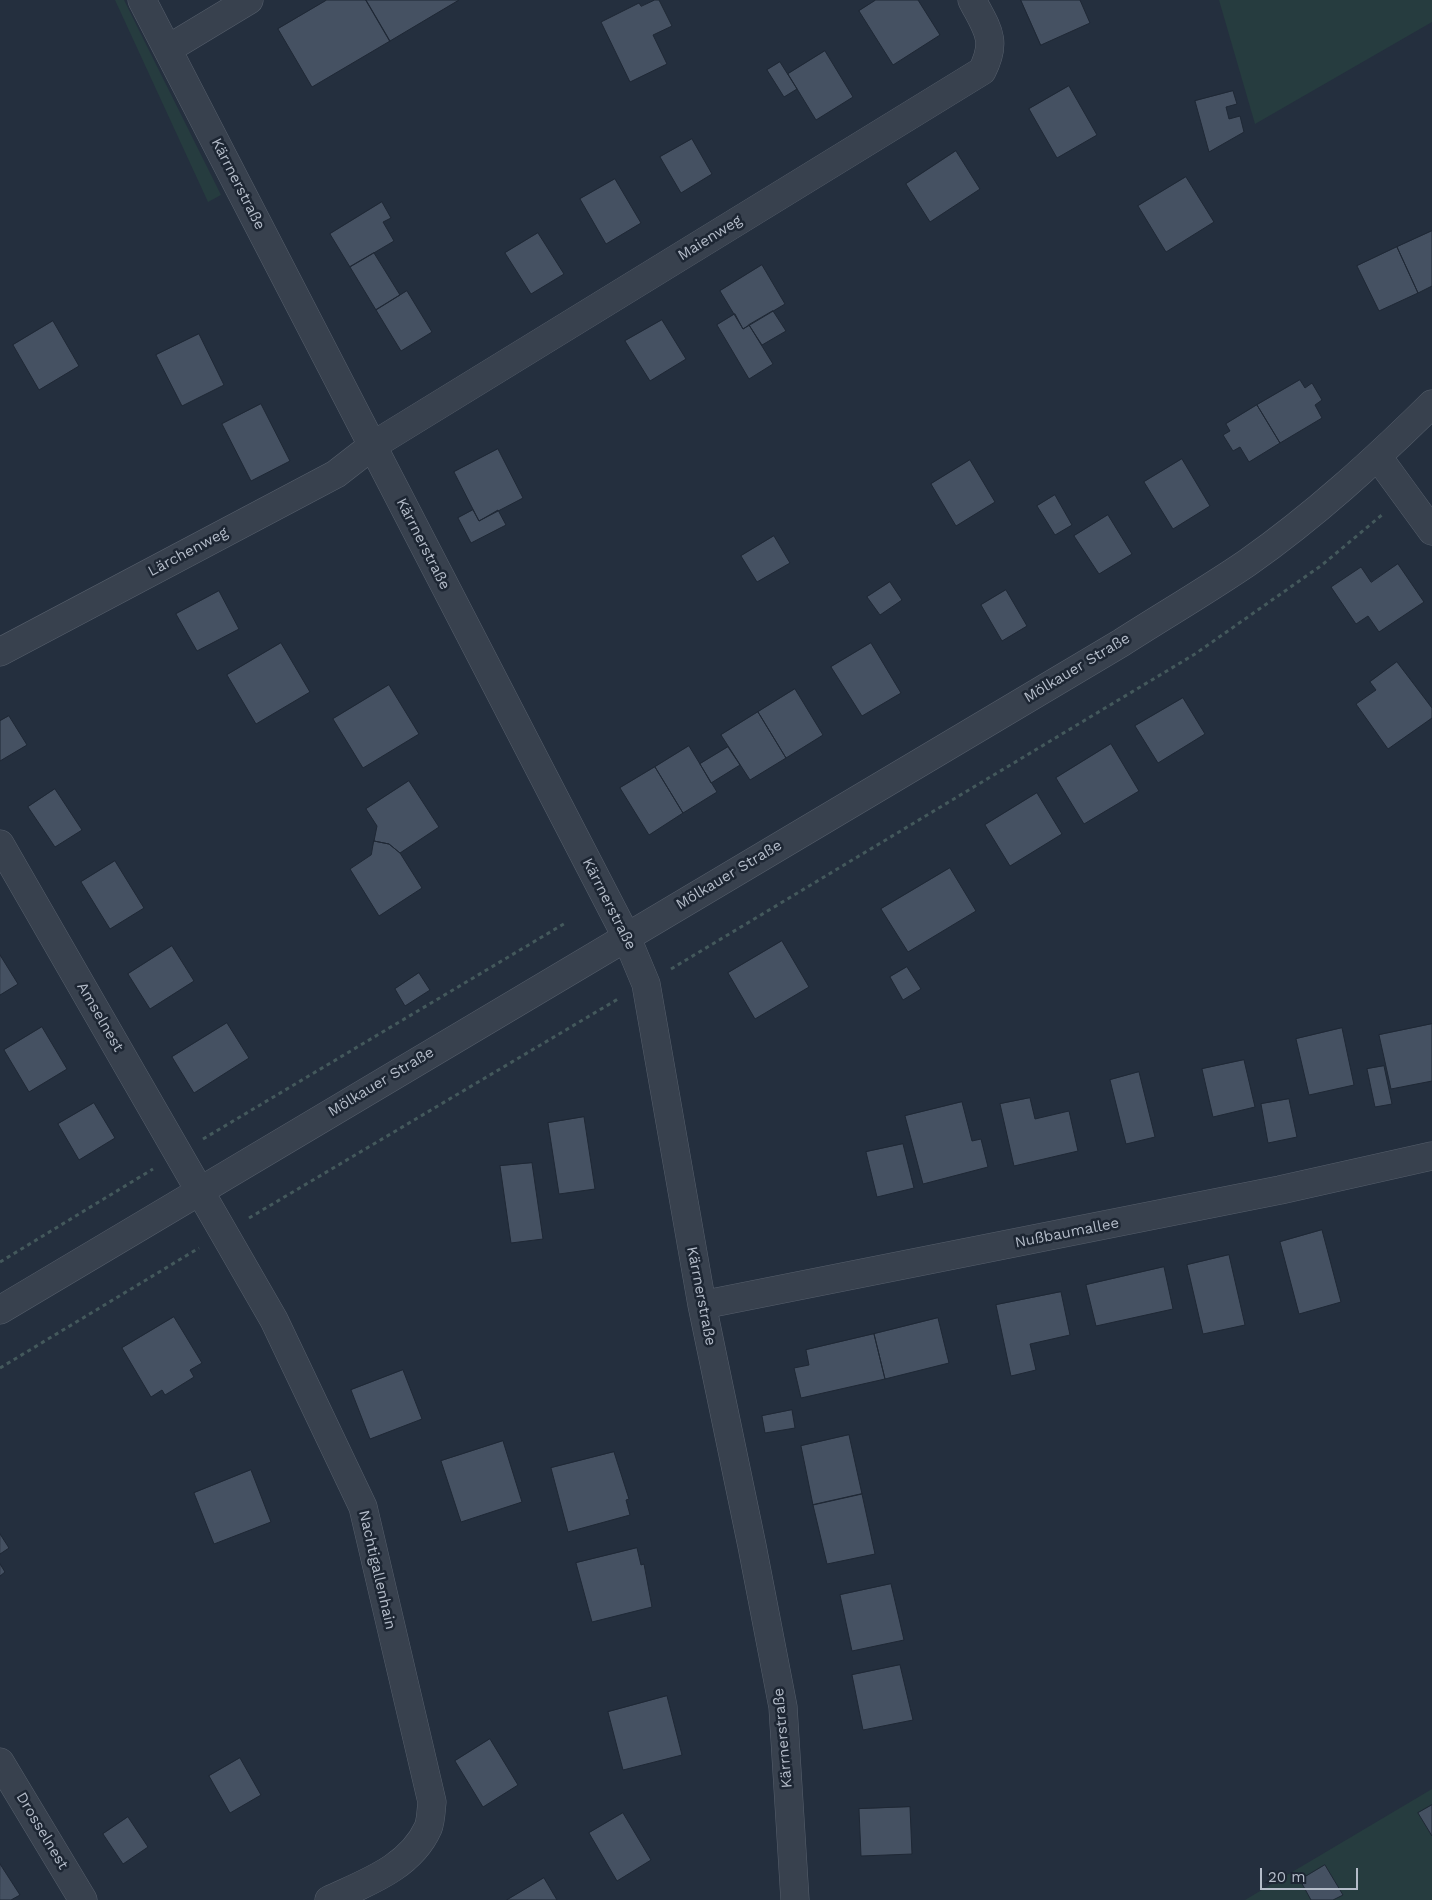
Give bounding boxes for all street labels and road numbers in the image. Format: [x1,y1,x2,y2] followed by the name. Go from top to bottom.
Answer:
[207,135,269,233] street label: Kärrnerstraße
[675,211,745,265] street label: Maienweg
[392,495,454,593] street label: Kärrnerstraße
[145,523,231,581] street label: Lärchenweg
[1021,629,1133,707] street label: Mölkauer Straße
[673,836,785,914] street label: Mölkauer Straße
[578,855,640,953] street label: Kärrnerstraße
[73,979,127,1055] street label: Amselnest
[325,1043,437,1121] street label: Mölkauer Straße
[1013,1214,1121,1252] street label: Nußbaumallee
[683,1245,719,1347] street label: Kärrnerstraße
[355,1509,399,1631] street label: Nachtigallenhain
[770,1687,796,1789] street label: Kärrnerstraße
[12,1789,72,1873] street label: Drosselnest

